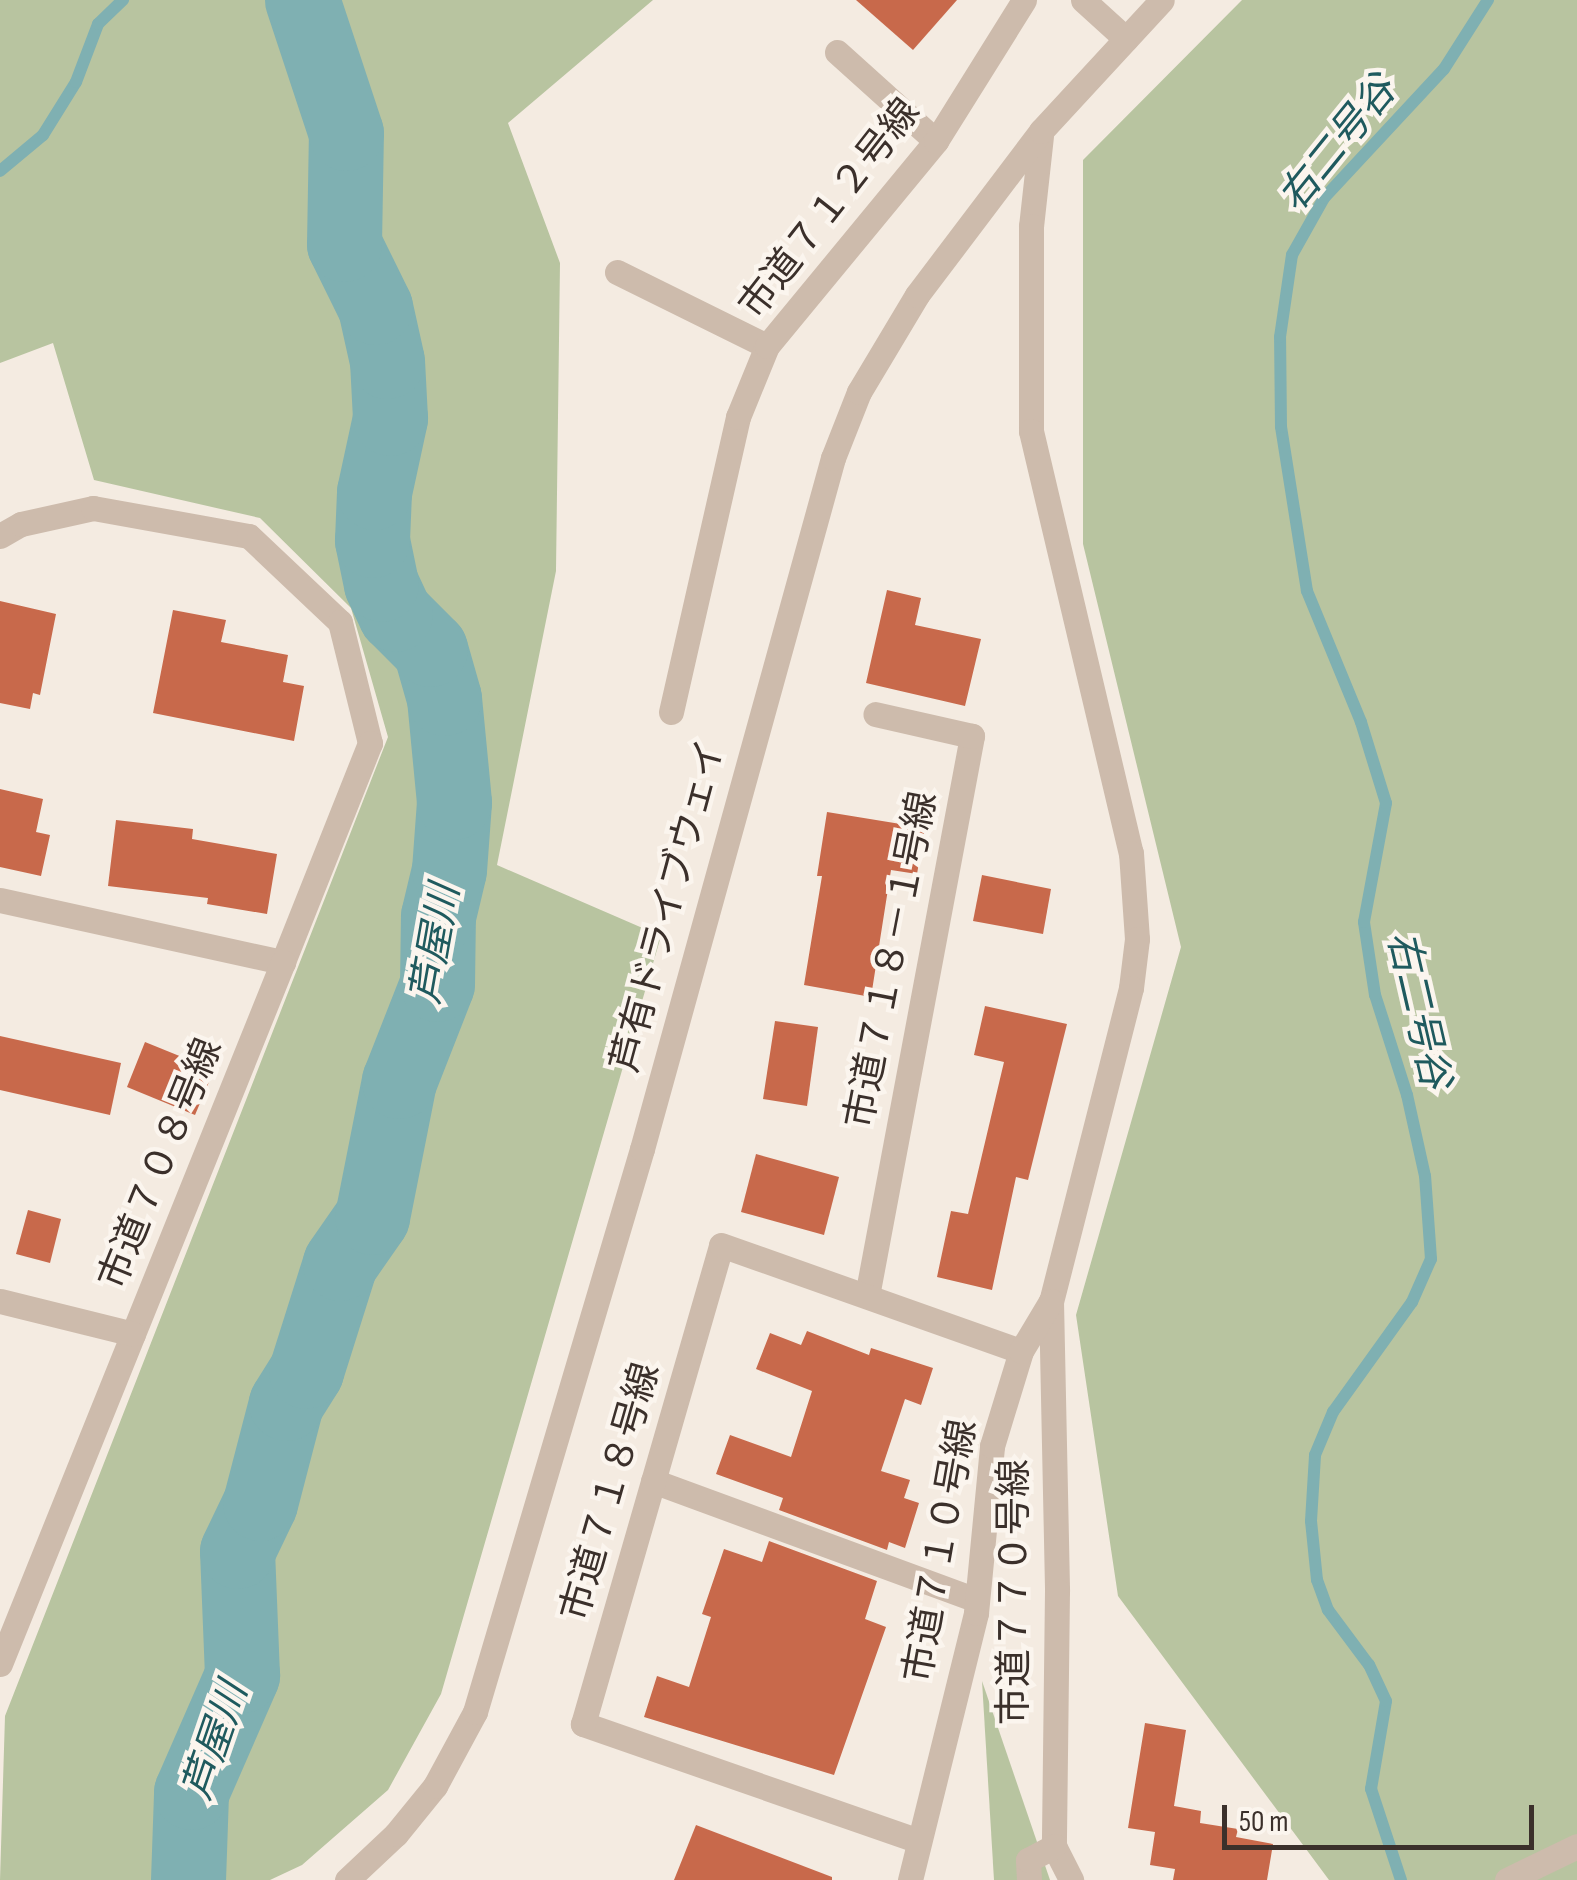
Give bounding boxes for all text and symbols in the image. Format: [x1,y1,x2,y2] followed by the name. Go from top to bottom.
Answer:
[1269,67,1407,221] water label: 右二号谷
[730,90,930,328] street label: 市道７１２号線
[603,735,735,1077] street label: 芦有ドライブウェイ
[837,788,947,1132] street label: 市道７１８－１号線
[402,881,470,1007] water label: 芦屋川
[1377,927,1459,1093] water label: 右二号谷
[90,1032,232,1296] street label: 市道７０８号線
[552,1358,670,1626] street label: 市道７１８号線
[895,1416,987,1686] street label: 市道７１０号線
[992,1459,1038,1725] street label: 市道７７０号線
[174,1676,258,1806] water label: 芦屋川
[1227,1785,1540,1847] scale bar
[1239,1804,1288,1840] text: 50 m

